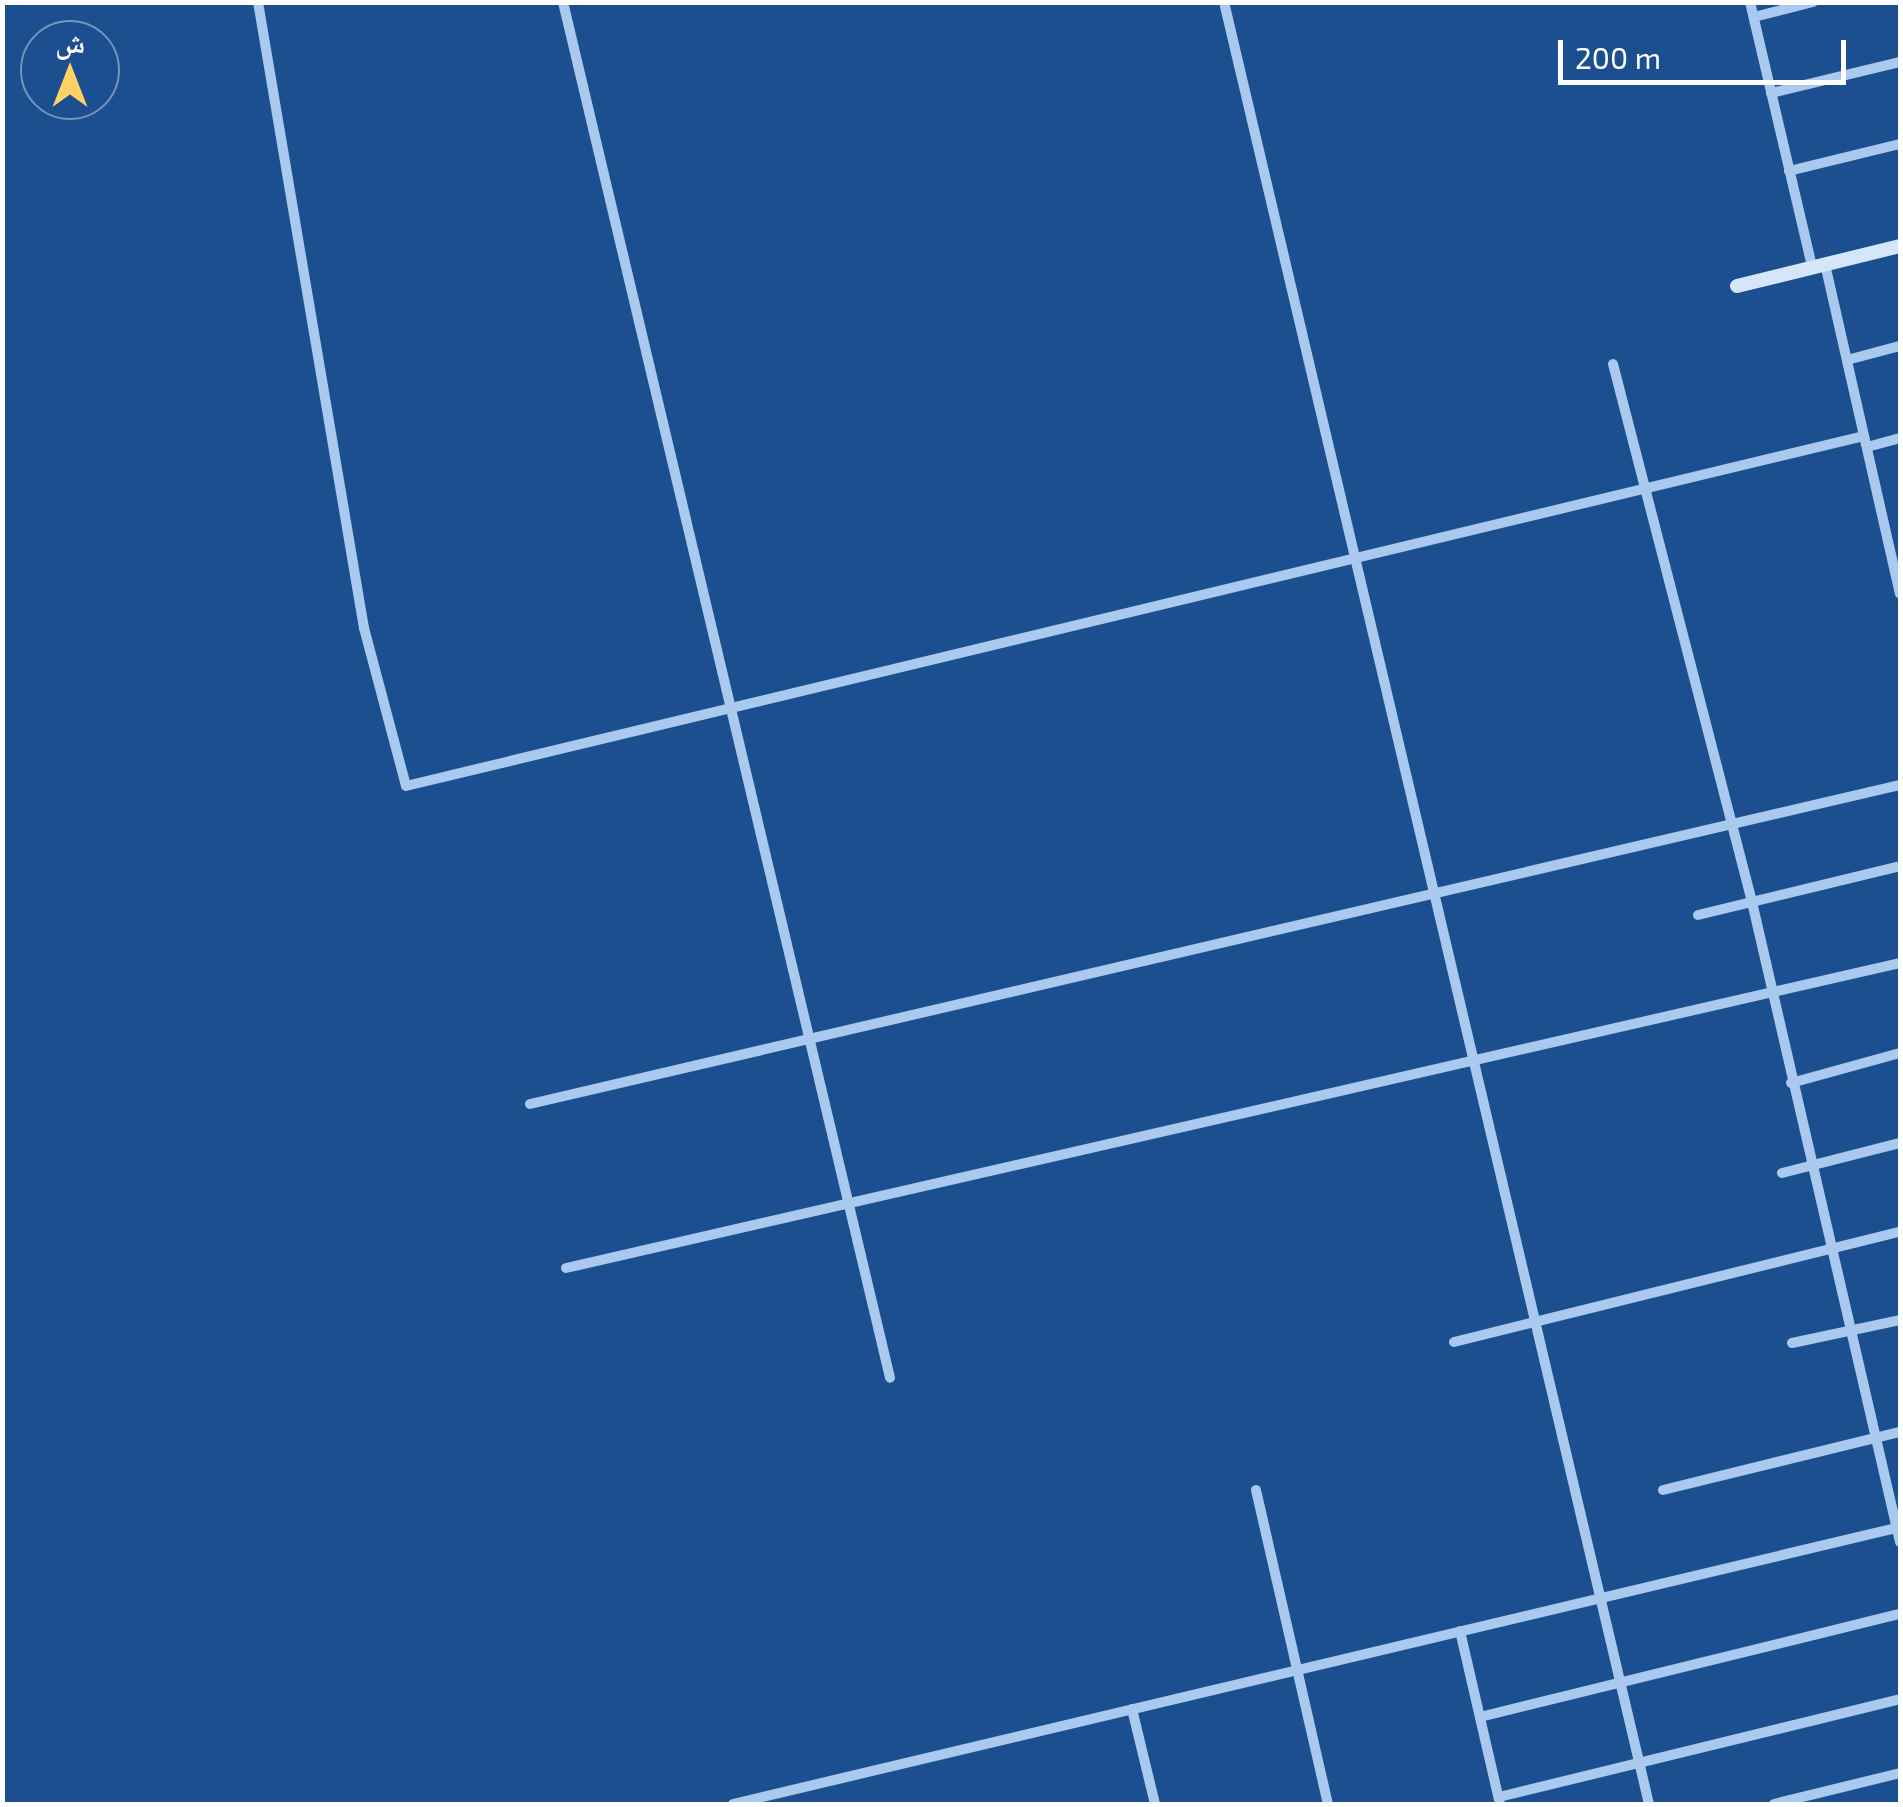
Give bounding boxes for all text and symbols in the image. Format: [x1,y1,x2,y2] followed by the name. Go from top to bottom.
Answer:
[20,20,120,120] north arrow
[1563,20,1850,82] scale bar
[55,25,85,59] text: ش
[1575,39,1661,75] text: 200 m

